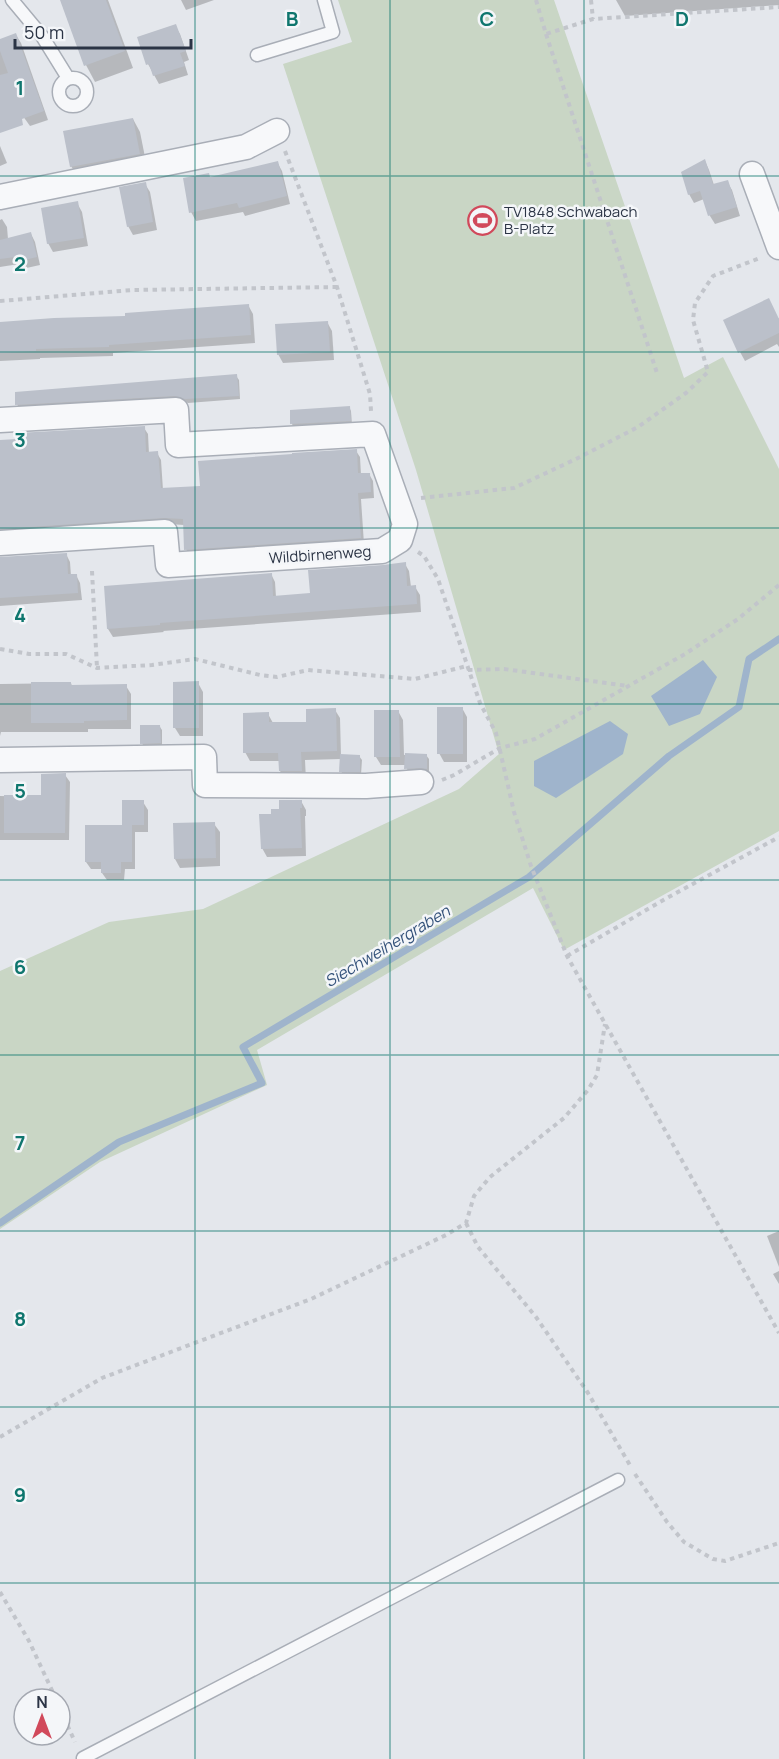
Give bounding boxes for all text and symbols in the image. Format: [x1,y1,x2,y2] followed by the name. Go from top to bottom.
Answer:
[286,5,299,32] text: B
[480,5,494,32] text: C
[675,5,689,32] text: D
[15,12,190,50] scale bar
[24,20,64,44] text: 50 m
[16,74,24,101] text: 1
[504,201,637,239] place label: TV1848 Schwabach B-Platz
[467,205,499,237] sports icon: TV1848 Schwabach B-Platz
[14,250,26,277] text: 2
[14,426,26,453] text: 3
[268,540,372,569] street label: Wildbirnenweg
[14,601,26,628] text: 4
[14,777,26,804] text: 5
[320,900,454,992] water label: Siechweihergraben
[14,953,26,980] text: 6
[15,1129,25,1156] text: 7
[14,1305,26,1332] text: 8
[14,1481,26,1508] text: 9
[12,1687,72,1747] north arrow
[36,1691,48,1713] text: N

